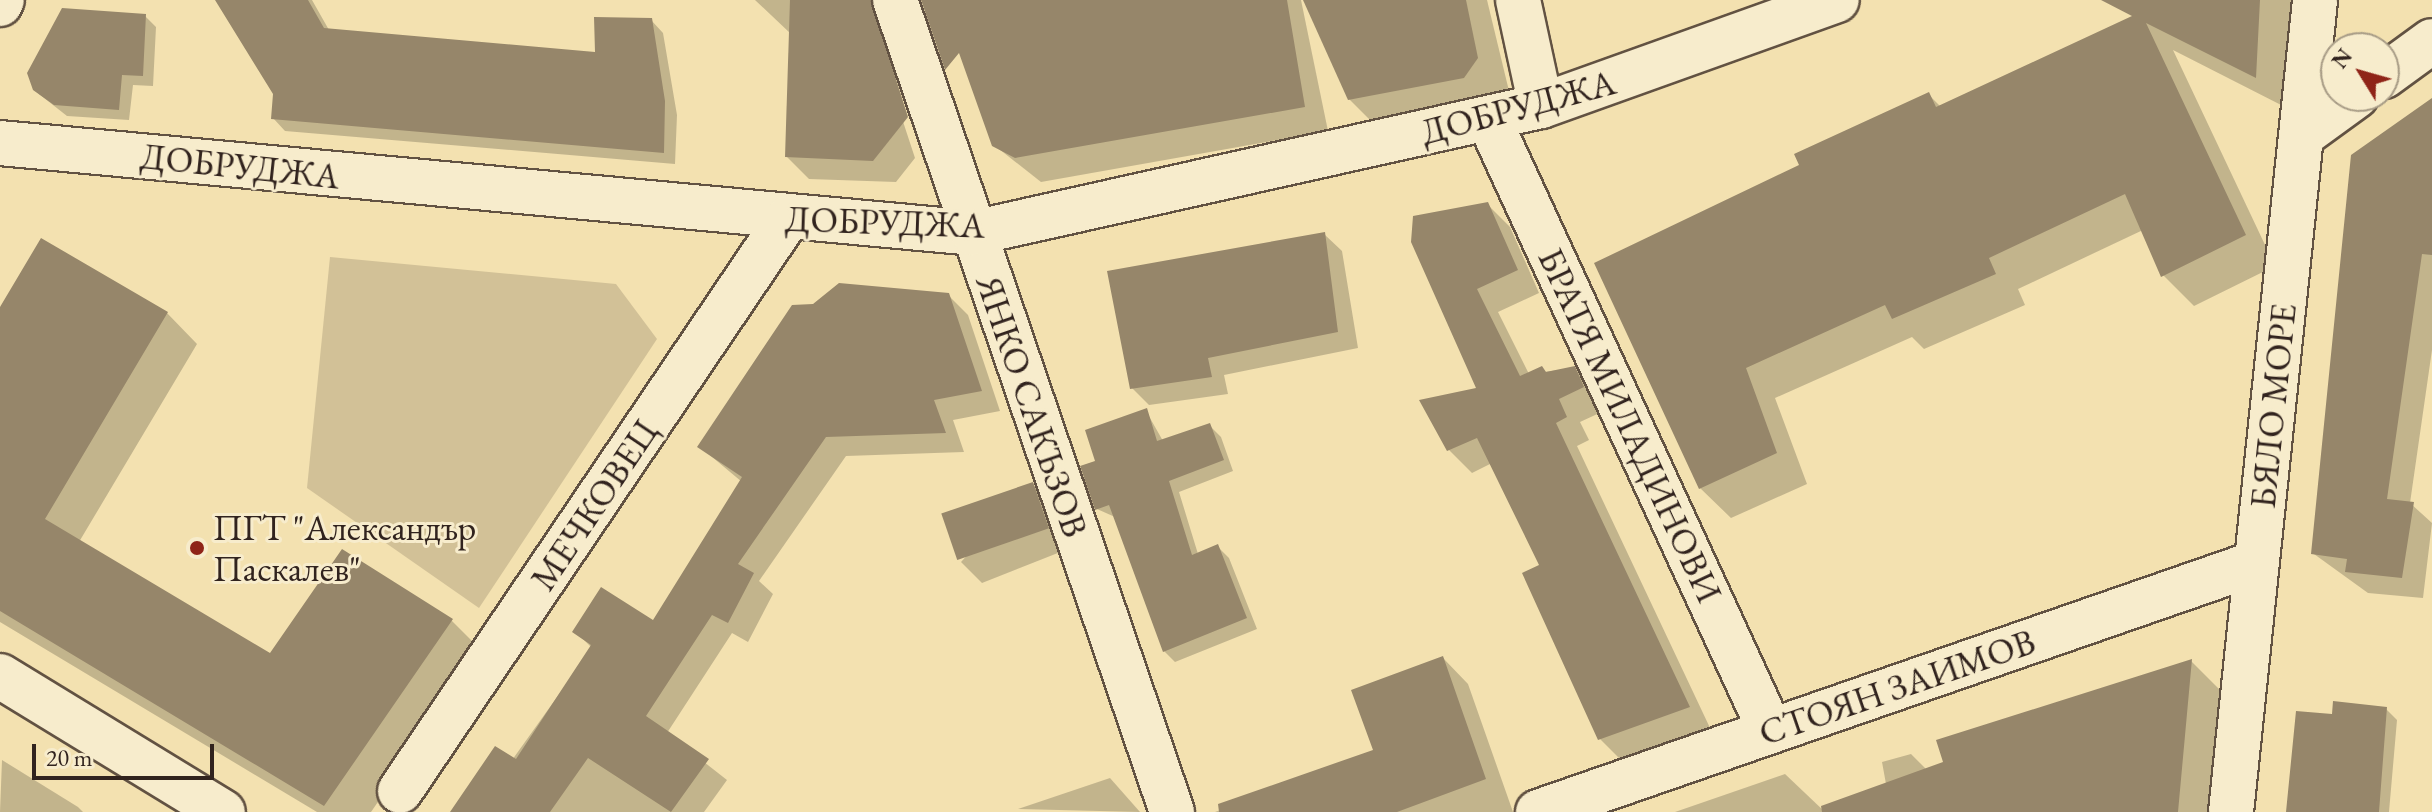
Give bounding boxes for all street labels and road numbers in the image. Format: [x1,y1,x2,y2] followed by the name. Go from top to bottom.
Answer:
[1416,60,1620,154] street label: ДОБРУДЖА
[138,134,342,198] street label: ДОБРУДЖА
[784,197,986,247] street label: ДОБРУДЖА
[1529,241,1731,609] street label: БРАТЯ МИЛАДИНОВИ
[967,269,1097,543] street label: ЯНКО САКЪЗОВ
[2241,301,2305,511] street label: БЯЛО МОРЕ
[521,412,667,598] street label: МЕЧКОВЕЦ
[1753,620,2041,754] street label: СТОЯН ЗАИМОВ

